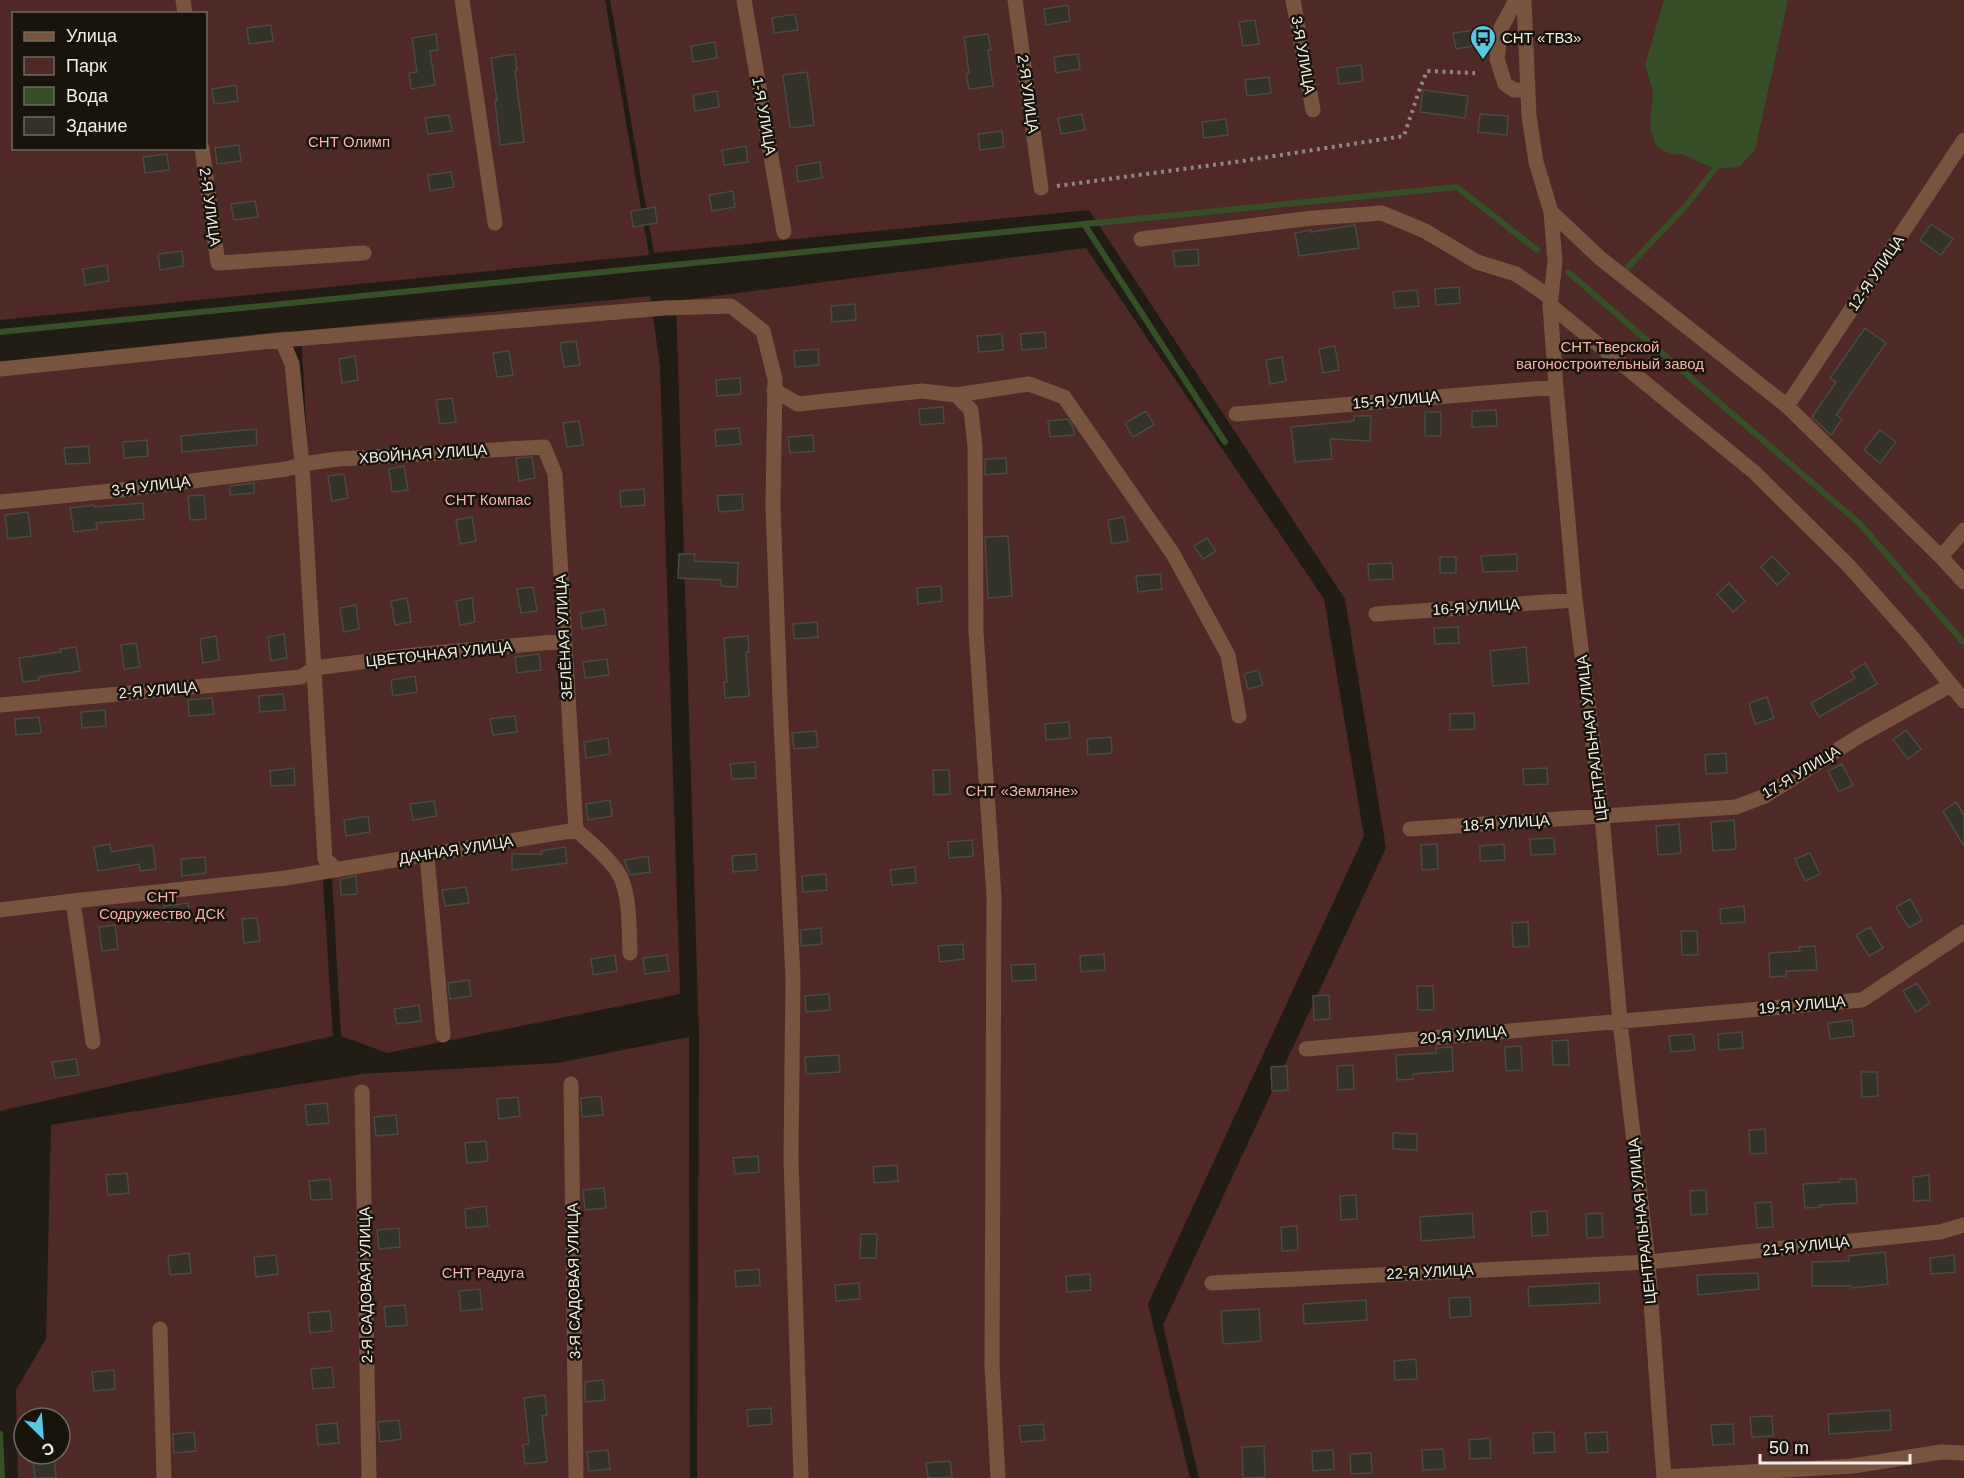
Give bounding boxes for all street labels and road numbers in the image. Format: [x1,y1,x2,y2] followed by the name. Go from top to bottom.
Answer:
[1288,14,1319,95] street label: 3-Я УЛИЦА
[1015,54,1042,134] street label: 2-Я УЛИЦА
[749,75,780,156] street label: 1-Я УЛИЦА
[197,167,224,247] street label: 2-Я УЛИЦА
[1844,232,1907,314] street label: 12-Я УЛИЦА
[1352,387,1440,412] street label: 15-Я УЛИЦА
[358,441,488,466] street label: ХВОЙНАЯ УЛИЦА
[111,472,191,499] street label: 3-Я УЛИЦА
[552,574,575,700] street label: ЗЕЛЁНАЯ УЛИЦА
[1432,595,1520,618] street label: 16-Я УЛИЦА
[365,637,513,670] street label: ЦВЕТОЧНАЯ УЛИЦА
[1573,654,1610,822] street label: ЦЕНТРАЛЬНАЯ УЛИЦА
[118,678,198,701] street label: 2-Я УЛИЦА
[1759,742,1843,801] street label: 17-Я УЛИЦА
[1462,811,1550,834] street label: 18-Я УЛИЦА
[398,832,514,867] street label: ДАЧНАЯ УЛИЦА
[1758,992,1846,1017] street label: 19-Я УЛИЦА
[1419,1022,1507,1047] street label: 20-Я УЛИЦА
[1624,1137,1659,1305] street label: ЦЕНТРАЛЬНАЯ УЛИЦА
[564,1203,583,1359] street label: 3-Я САДОВАЯ УЛИЦА
[356,1207,375,1363] street label: 2-Я САДОВАЯ УЛИЦА
[1762,1232,1850,1259] street label: 21-Я УЛИЦА
[1386,1261,1474,1282] street label: 22-Я УЛИЦА

